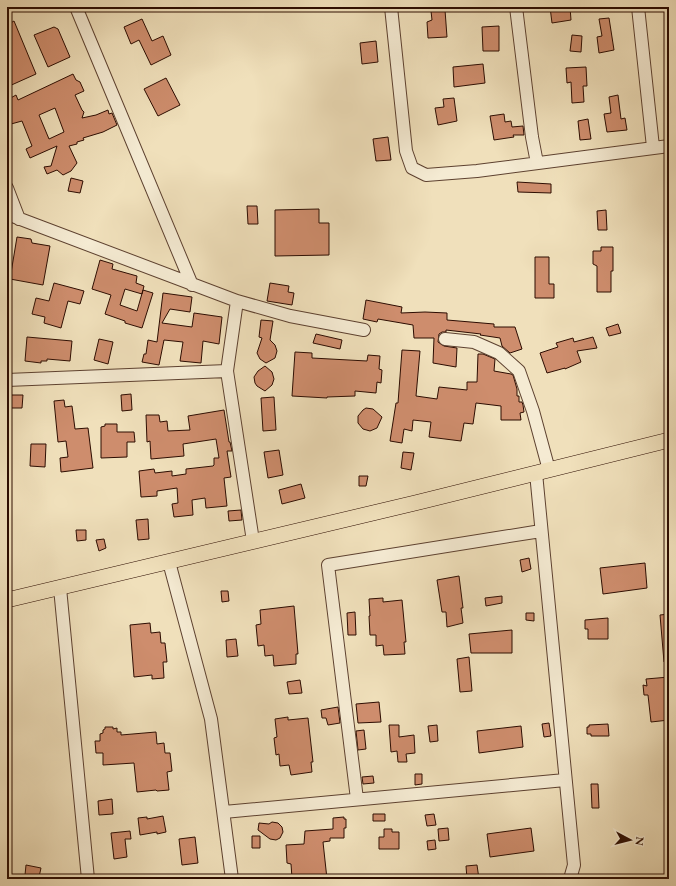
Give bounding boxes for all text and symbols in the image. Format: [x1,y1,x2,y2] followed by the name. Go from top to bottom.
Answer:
[610,820,650,860] north arrow
[632,836,647,847] text: N

